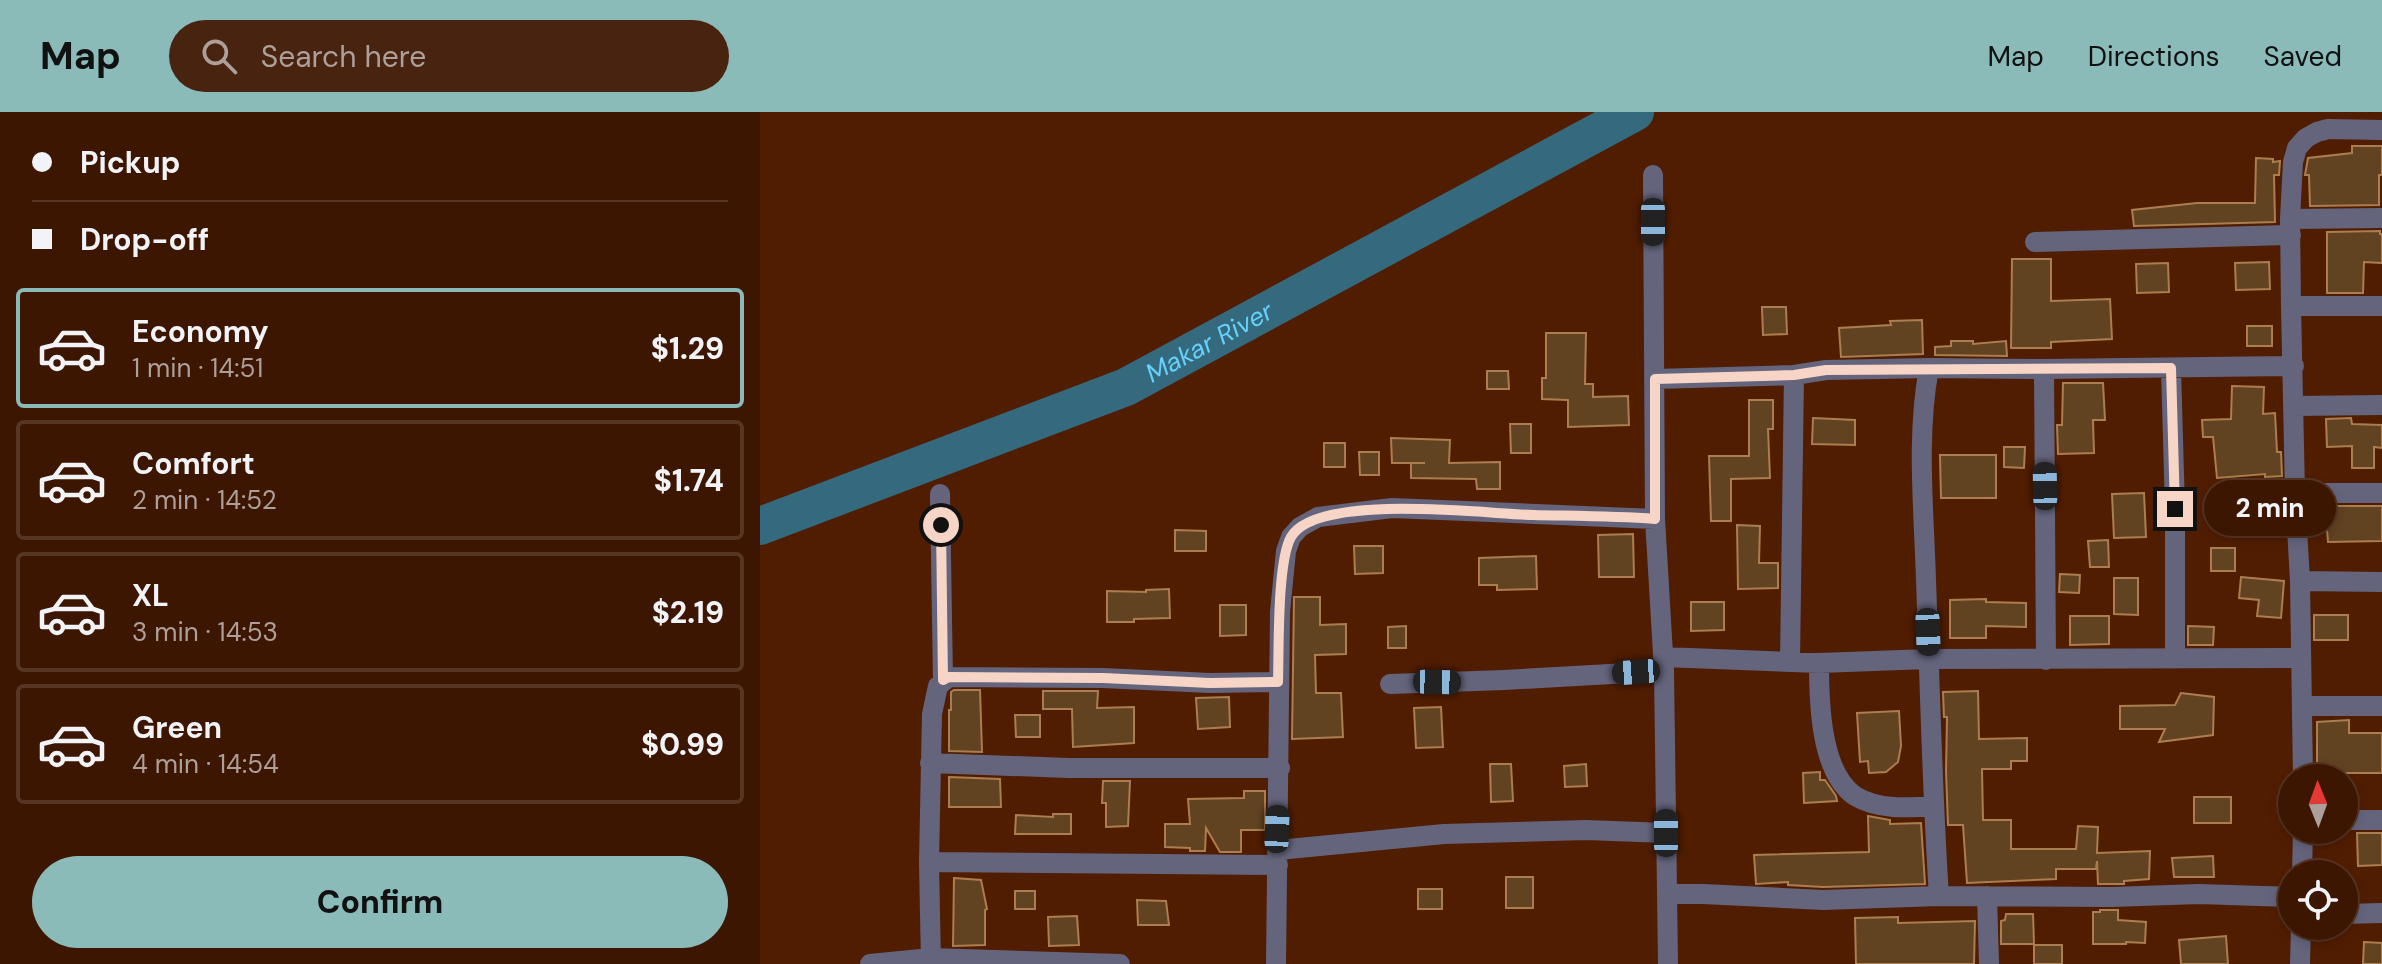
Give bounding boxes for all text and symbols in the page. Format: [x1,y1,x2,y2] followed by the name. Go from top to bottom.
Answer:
[169,20,729,92] search box
[40,31,121,81] text: Map
[197,34,241,78] icon: search
[261,37,426,76] text: Search here
[1987,38,2044,75] text: Map
[2088,38,2220,75] text: Directions
[2264,38,2342,75] text: Saved
[80,143,180,182] text: Pickup
[1641,198,1665,246] car
[80,220,209,259] text: Drop-off
[1139,293,1280,390] water label: Makar River
[36,312,108,384] icon: car
[132,312,269,351] text: Economy
[651,329,724,368] text: $1.29
[132,351,263,385] text: 1 min · 14:51
[36,444,108,516] icon: car
[132,444,255,483] text: Comfort
[654,461,724,500] text: $1.74
[2033,462,2057,510] car
[2203,481,2335,537] callout: 2 min
[132,483,277,517] text: 2 min · 14:52
[2157,491,2193,527] route end
[2235,491,2305,525] text: 2 min
[923,507,959,543] route start
[36,576,108,648] icon: car
[132,576,169,615] text: XL
[652,593,724,632] text: $2.19
[1915,608,1941,656] car
[132,615,278,649] text: 3 min · 14:53
[1611,658,1661,686] car
[1413,670,1461,694] car
[36,708,108,780] icon: car
[132,708,222,747] text: Green
[641,725,724,764] text: $0.99
[132,747,279,781] text: 4 min · 14:54
[2278,764,2358,844] north arrow
[2278,764,2358,940] map controls
[1264,805,1290,853] car
[1654,809,1678,857] car
[32,856,728,948] button: Confirm
[2278,860,2358,940] button: locate

